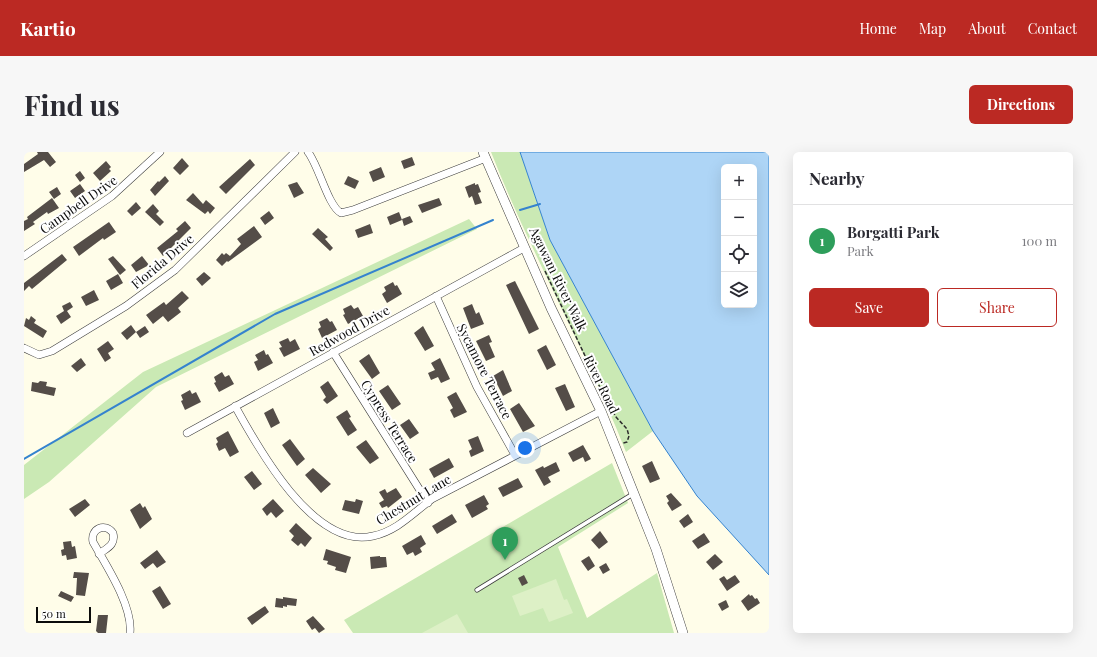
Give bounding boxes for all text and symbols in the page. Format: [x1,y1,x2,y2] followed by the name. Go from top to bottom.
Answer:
[20,15,76,41] text: Kartio
[859,19,897,38] text: Home
[919,19,946,38] text: Map
[968,19,1006,38] text: About
[1028,19,1077,38] text: Contact
[969,85,1073,124] button: Directions
[24,86,120,123] text: Find us
[721,164,757,308] map controls
[721,164,757,200] button: +
[809,167,864,189] text: Nearby
[36,171,120,237] street label: Campbell Drive
[721,200,757,236] button: −
[847,222,939,242] text: Borgatti Park
[526,223,592,335] street label: Agawam River Walk
[127,230,197,292] street label: Florida Drive
[820,232,824,249] text: 1
[1022,232,1057,249] text: 100 m
[721,236,757,272] button: locate
[847,242,874,259] text: Park
[721,272,757,308] button: layers
[809,288,929,327] button: Save
[937,288,1057,327] button: Share
[306,301,393,359] street label: Redwood Drive
[454,320,517,422] street label: Sycamore Terrace
[580,352,624,417] street label: River Road
[358,376,423,466] street label: Cypress Terrace
[515,438,535,458] your location
[372,470,454,528] street label: Chestnut Lane
[492,527,518,560] pin: 1
[36,605,91,624] scale bar
[42,606,66,621] text: 50 m

